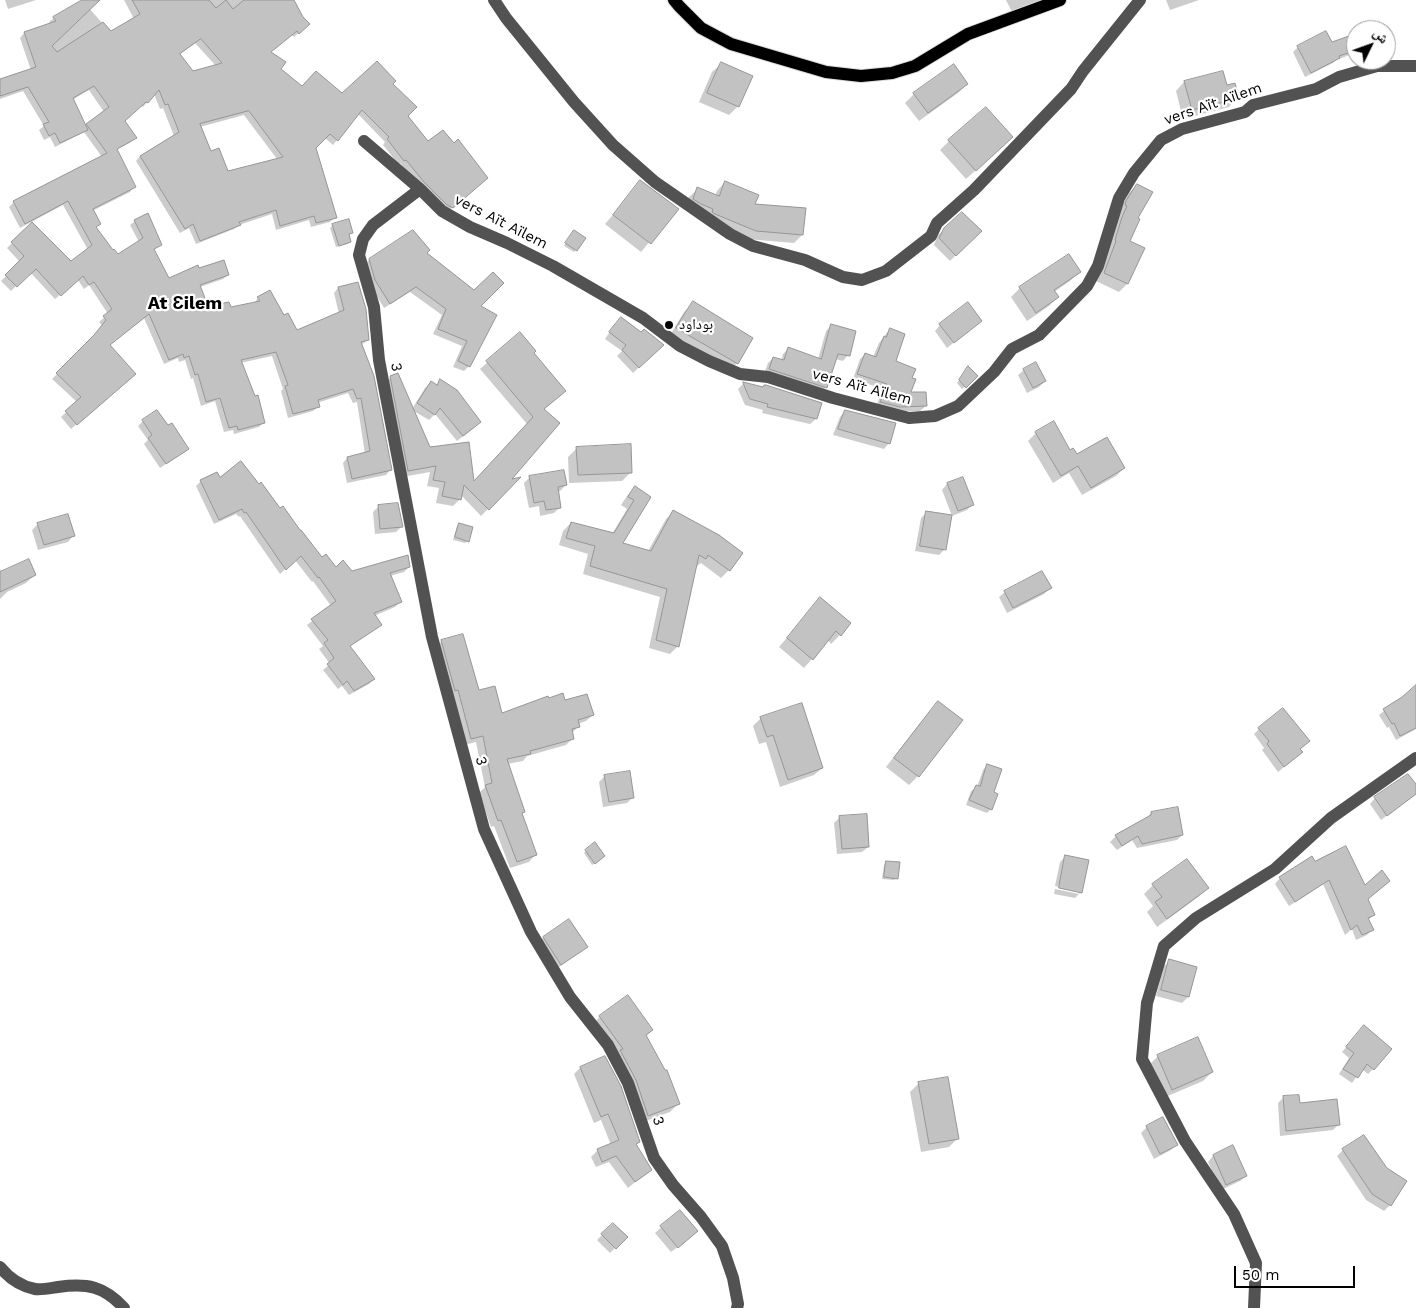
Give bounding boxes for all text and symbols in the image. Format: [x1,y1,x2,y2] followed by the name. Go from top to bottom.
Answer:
[1346,20,1396,70] north arrow
[1370,25,1392,47] text: ش
[1162,79,1264,129] street label: vers Aït Aïlem
[451,191,551,253] street label: vers Aït Aïlem
[148,293,222,315] district label: At Ɛilem
[679,316,713,334] place label: بوداود
[663,319,675,331] marker: بوداود
[386,361,406,373] street label: 3
[810,365,914,409] street label: vers Aït Aïlem
[471,754,491,768] street label: 3
[648,1114,668,1128] street label: 3
[1236,1256,1357,1288] scale bar
[1242,1266,1279,1284] text: 50 m

